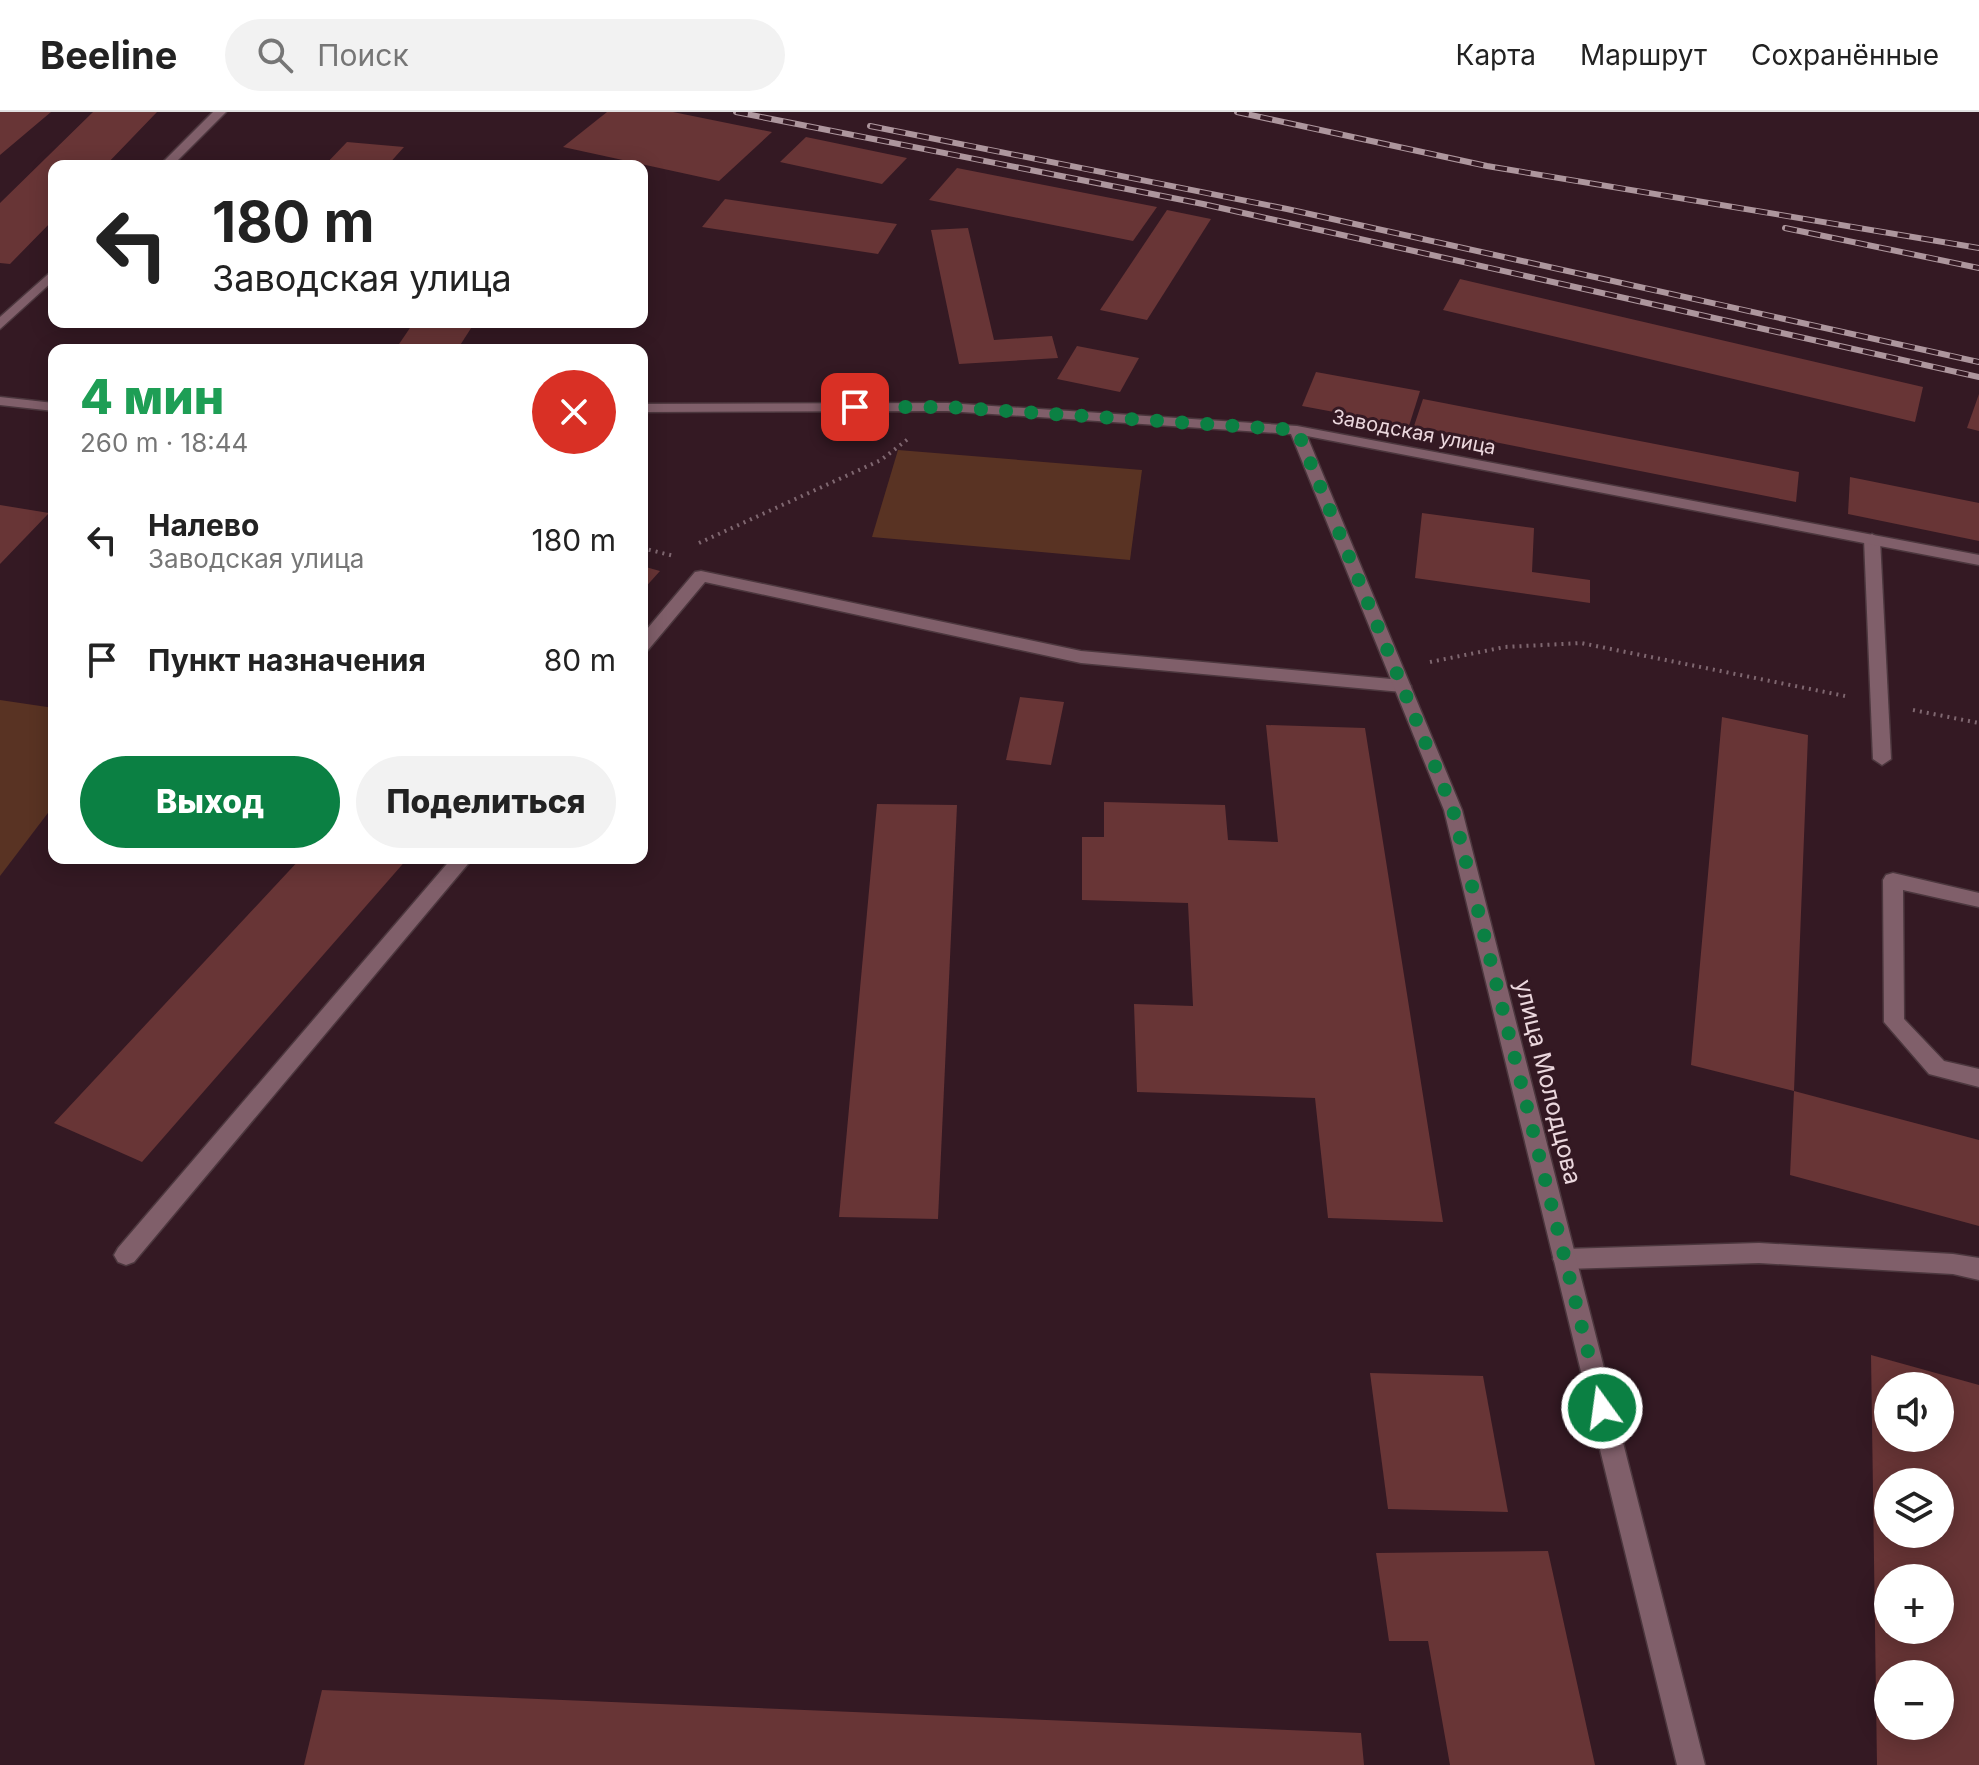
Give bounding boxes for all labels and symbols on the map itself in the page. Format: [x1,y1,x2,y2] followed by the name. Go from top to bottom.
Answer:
[821,373,889,441] pin
[1330,404,1498,460] street label: Заводская улица
[1509,976,1588,1187] street label: улица Молодцова
[1560,1366,1644,1450] position arrow

